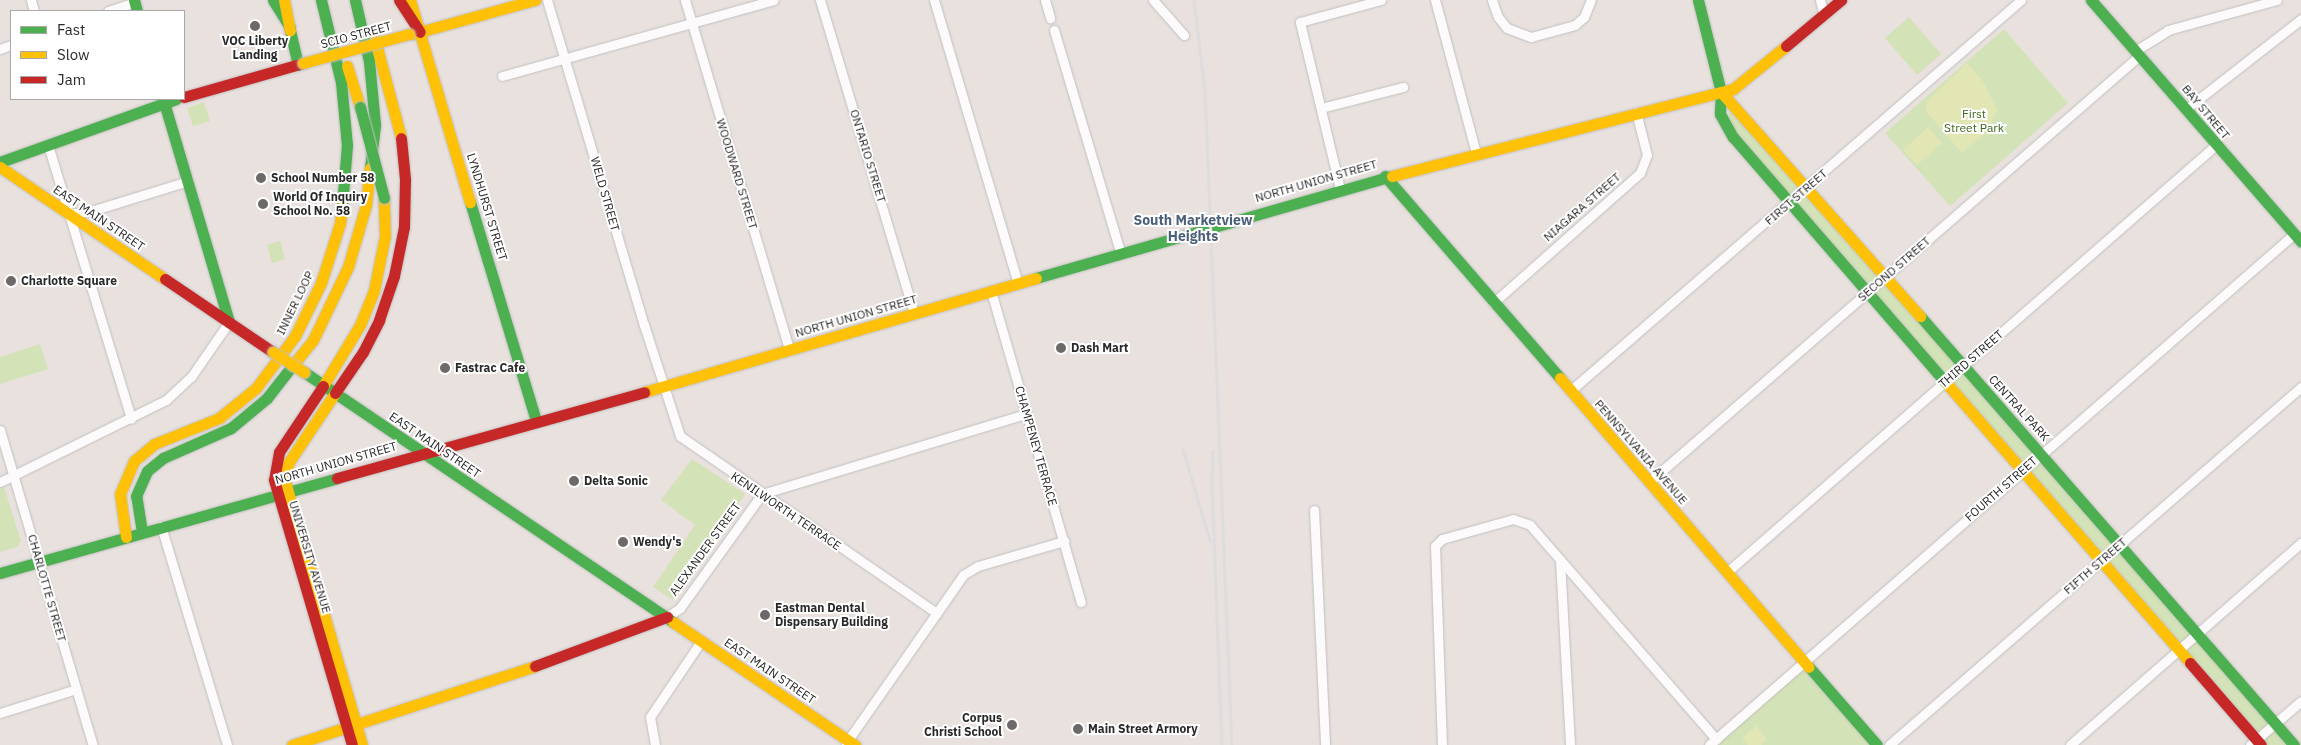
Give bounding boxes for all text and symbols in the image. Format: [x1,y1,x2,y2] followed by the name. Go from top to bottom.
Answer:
[10,10,185,100] legend
[319,19,393,51] street label: SCIO STREET
[57,20,85,39] text: Fast
[249,20,261,32] marker: VOC Liberty Landing
[222,34,288,62] place label: VOC Liberty Landing
[57,45,90,64] text: Slow
[57,70,86,89] text: Jam
[2179,82,2233,142] street label: BAY STREET
[1944,107,2004,135] park label: First Street Park
[847,108,889,204] street label: ONTARIO STREET
[713,117,761,231] street label: WOODWARD STREET
[464,151,510,263] street label: LYNDHURST STREET
[587,155,623,233] street label: WELD STREET
[1253,157,1379,205] street label: NORTH UNION STREET
[1762,166,1830,228] street label: FIRST STREET
[1541,170,1623,244] street label: NIAGARA STREET
[271,171,375,185] place label: School Number 58
[255,172,267,184] marker: School Number 58
[51,182,147,254] street label: EAST MAIN STREET
[273,190,367,218] place label: World Of Inquiry School No. 58
[257,198,269,210] marker: World Of Inquiry School No. 58
[1133,212,1253,244] district label: South Marketview Heights
[1855,234,1933,304] street label: SECOND STREET
[273,269,317,337] street label: INNER LOOP
[21,274,117,288] place label: Charlotte Square
[5,275,17,287] marker: Charlotte Square
[793,292,919,340] street label: NORTH UNION STREET
[1936,327,2006,391] street label: THIRD STREET
[1071,341,1128,355] place label: Dash Mart
[1055,342,1067,354] marker: Dash Mart
[455,361,525,375] place label: Fastrac Cafe
[439,362,451,374] marker: Fastrac Cafe
[1986,372,2052,444] street label: CENTRAL PARK
[1012,384,1060,508] street label: CHAMPENEY TERRACE
[1592,397,1690,507] street label: PENNSYLVANIA AVENUE
[387,409,483,481] street label: EAST MAIN STREET
[273,439,399,487] street label: NORTH UNION STREET
[1962,454,2040,524] street label: FOURTH STREET
[728,469,844,553] street label: KENILWORTH TERRACE
[584,474,648,488] place label: Delta Sonic
[568,475,580,487] marker: Delta Sonic
[286,499,334,615] street label: UNIVERSITY AVENUE
[666,499,744,599] street label: ALEXANDER STREET
[25,533,69,643] street label: CHARLOTTE STREET
[633,535,681,549] place label: Wendy's
[2061,535,2129,597] street label: FIFTH STREET
[617,536,629,548] marker: Wendy's
[775,601,888,629] place label: Eastman Dental Dispensary Building
[759,609,771,621] marker: Eastman Dental Dispensary Building
[722,635,818,707] street label: EAST MAIN STREET
[924,711,1002,739] place label: Corpus Christi School
[1006,719,1018,731] marker: Corpus Christi School
[1088,722,1198,736] place label: Main Street Armory
[1072,723,1084,735] marker: Main Street Armory

